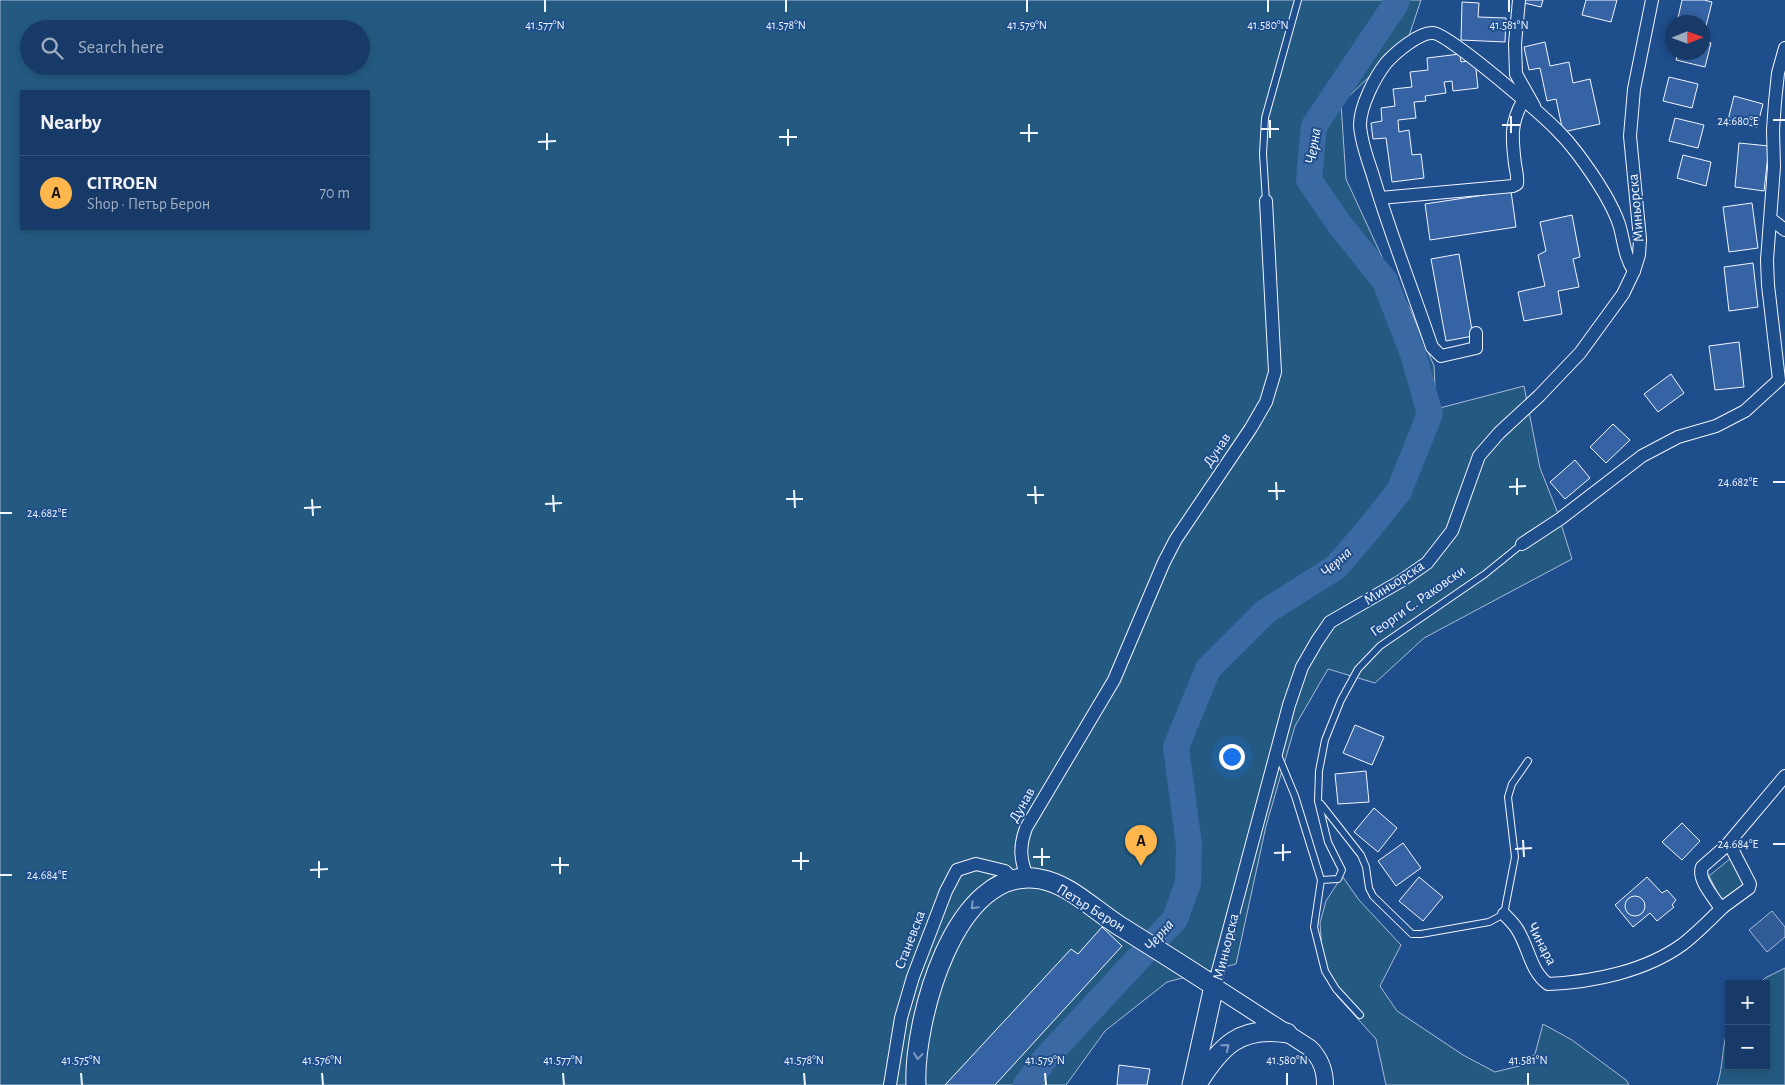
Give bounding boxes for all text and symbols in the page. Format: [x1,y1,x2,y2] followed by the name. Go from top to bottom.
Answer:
[1665,15,1710,60] north arrow
[525,19,565,31] text: 41.577°N
[766,19,806,31] text: 41.578°N
[1007,19,1047,31] text: 41.579°N
[1247,19,1289,31] text: 41.580°N
[1489,19,1529,31] text: 41.581°N
[20,20,370,75] search box
[38,34,66,62] icon: search
[78,38,164,57] text: Search here
[40,112,101,133] text: Nearby
[1718,115,1759,127] text: 24.680°E
[1302,127,1325,165] water label: Черна
[1626,173,1646,243] street label: Миньорска
[87,174,158,193] text: CITROEN
[51,185,61,201] text: A
[319,185,350,201] text: 70 m
[87,196,210,212] text: Shop · Петър Берон
[1200,430,1234,470] street label: Дунав
[1718,476,1758,488] text: 24.682°E
[27,507,67,519] text: 24.682°E
[1317,544,1356,581] water label: Черна
[1361,558,1427,608] street label: Миньорска
[1368,563,1468,639] street label: Георги С. Раковски
[1219,744,1245,770] your location
[1006,785,1038,825] street label: Дунав
[1125,825,1157,866] pin: A
[1718,838,1758,850] text: 24.684°E
[27,869,67,881] text: 24.684°E
[1054,881,1128,935] street label: Петър Берон
[970,900,979,909] one-way arrow
[892,909,928,971] street label: Станевска
[1210,912,1242,982] street label: Миньорска
[1141,916,1178,955] water label: Черна
[1525,920,1559,968] street label: Чинара
[1725,980,1770,1070] map controls
[1725,980,1770,1025] button: +
[1725,1025,1770,1070] button: −
[1221,1044,1230,1053] one-way arrow
[913,1053,924,1061] one-way arrow
[61,1054,101,1066] text: 41.575°N
[302,1054,342,1066] text: 41.576°N
[543,1054,583,1066] text: 41.577°N
[784,1054,824,1066] text: 41.578°N
[1025,1054,1065,1066] text: 41.579°N
[1266,1054,1308,1066] text: 41.580°N
[1508,1054,1548,1066] text: 41.581°N

